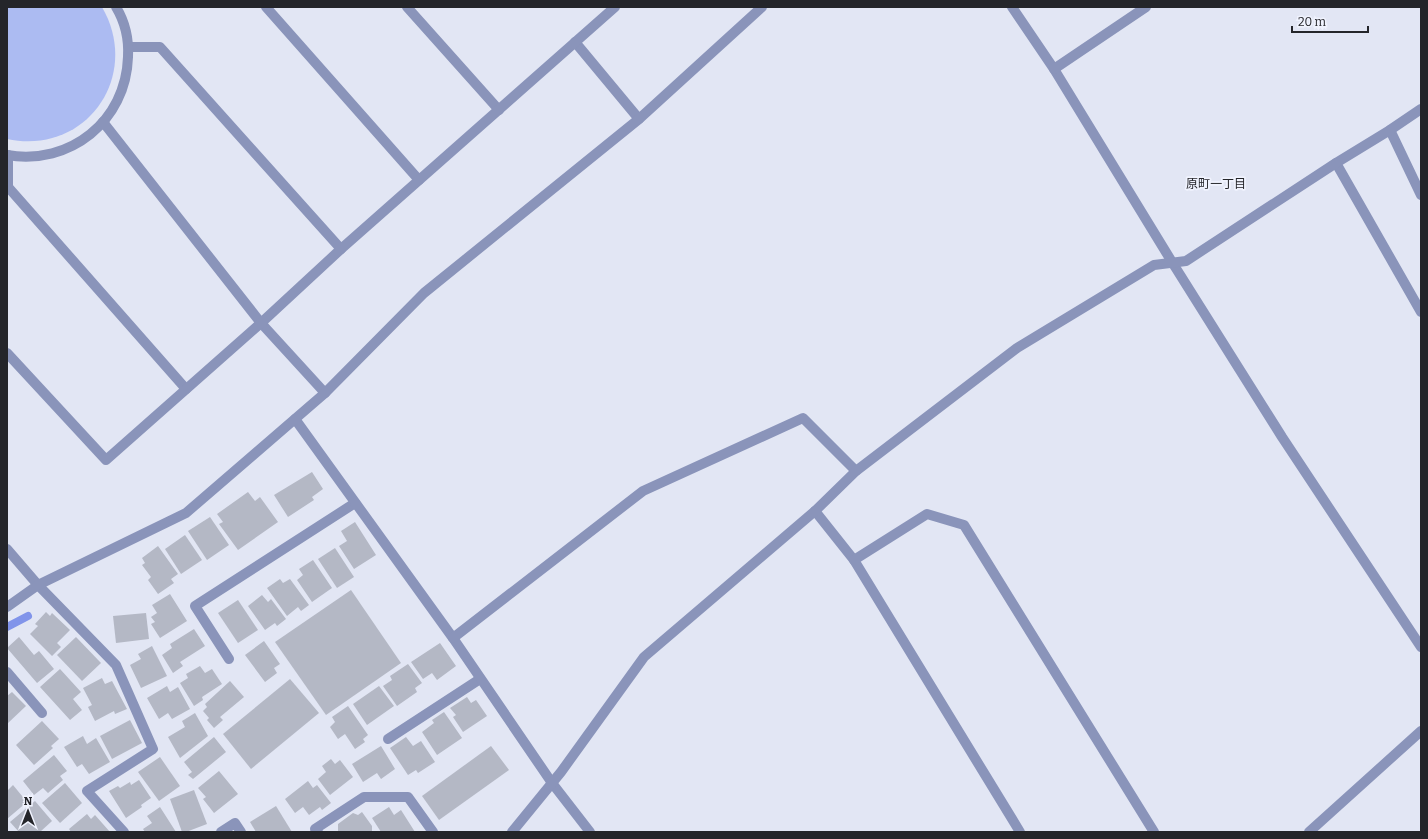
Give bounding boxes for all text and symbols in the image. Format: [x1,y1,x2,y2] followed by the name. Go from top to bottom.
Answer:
[1292,8,1368,34] scale bar
[1298,15,1327,29] text: 20 m
[1186,177,1246,191] district label: 原町一丁目
[8,791,48,831] north arrow
[24,795,33,808] text: N

